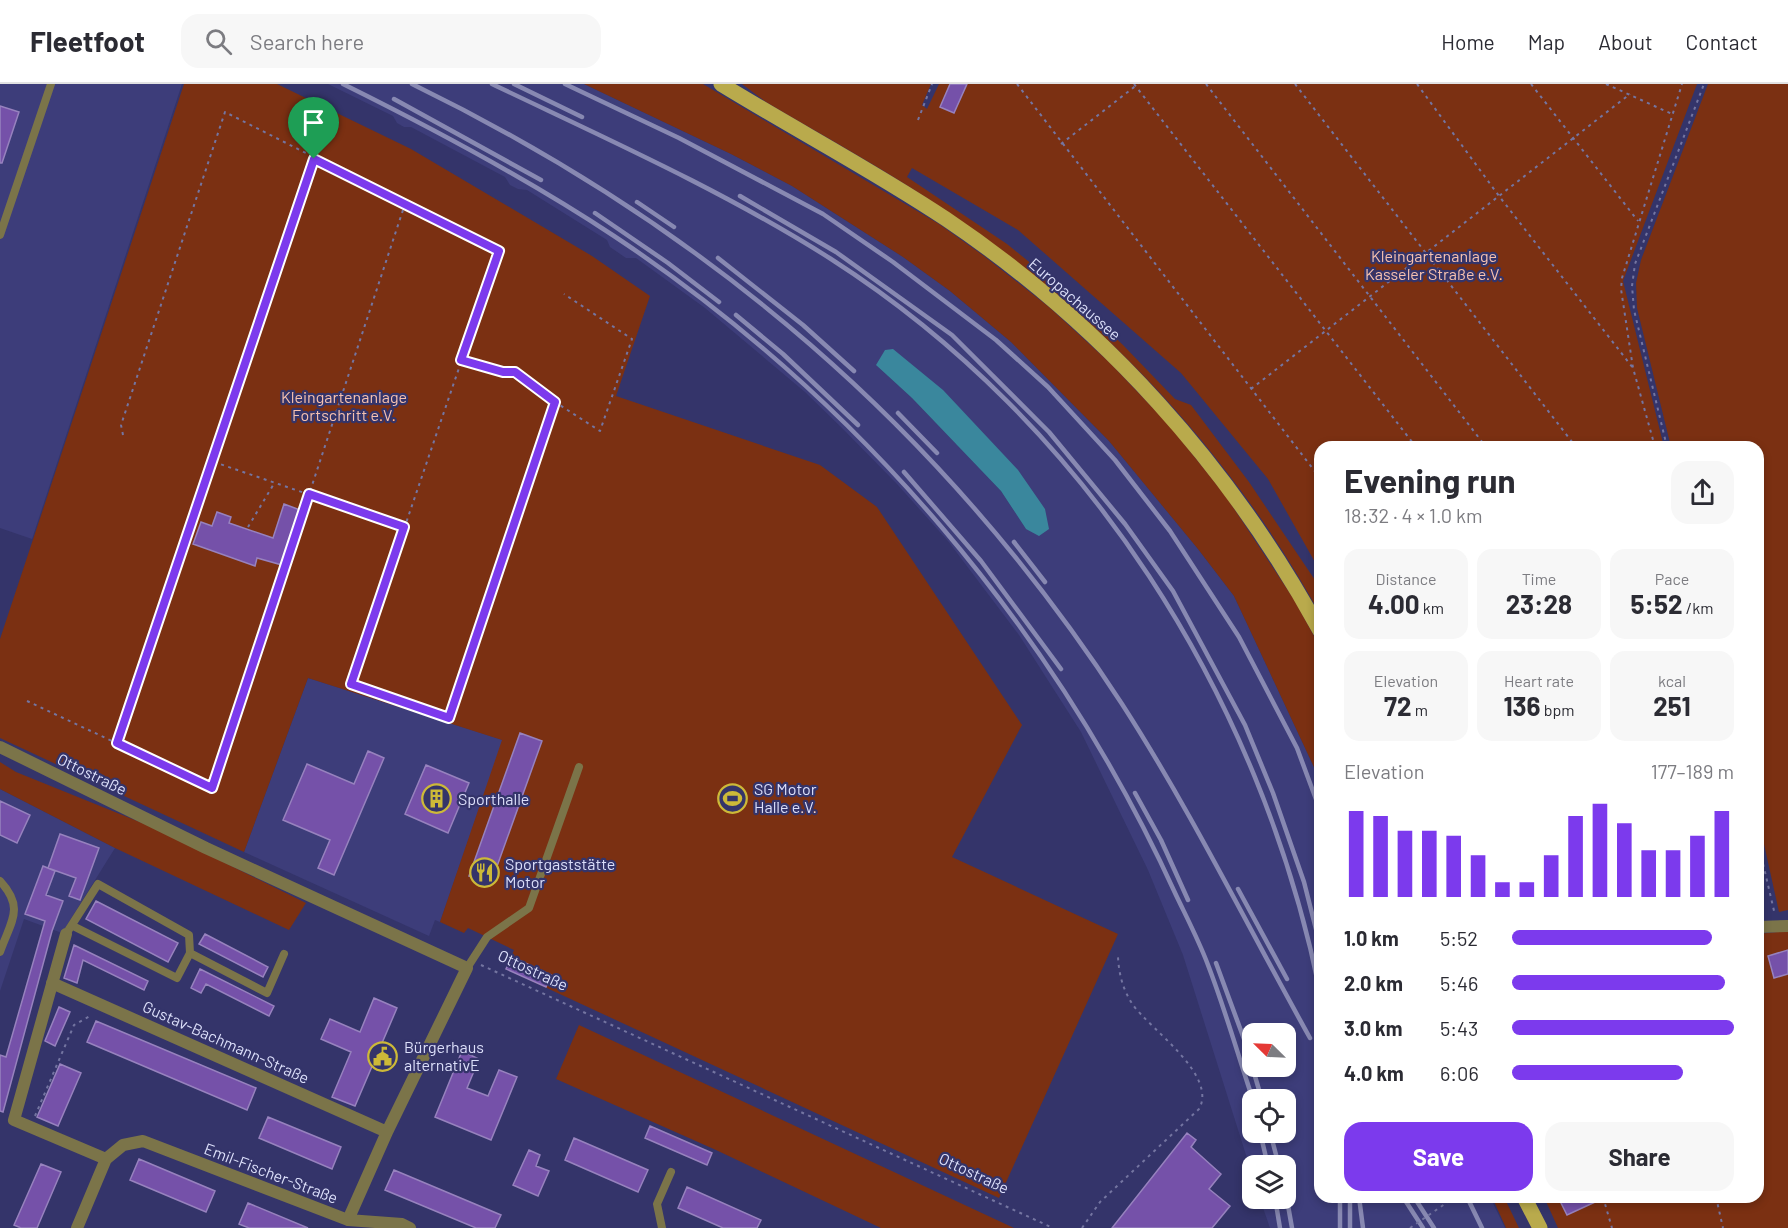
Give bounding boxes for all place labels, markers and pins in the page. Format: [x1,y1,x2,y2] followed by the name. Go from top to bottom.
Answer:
[288,97,339,159] pin
[754,779,817,816] place label: SG Motor Halle e.V.
[717,782,749,814] sports icon: SG Motor Halle e.V.
[421,783,453,815] building icon: Sporthalle
[458,789,529,808] place label: Sporthalle
[505,854,615,891] place label: Sportgaststätte Motor
[468,857,500,889] restaurant icon: Sportgaststätte Motor
[404,1037,484,1074] place label: Bürgerhaus alternativE
[367,1040,399,1072] public building icon: Bürgerhaus alternativE

